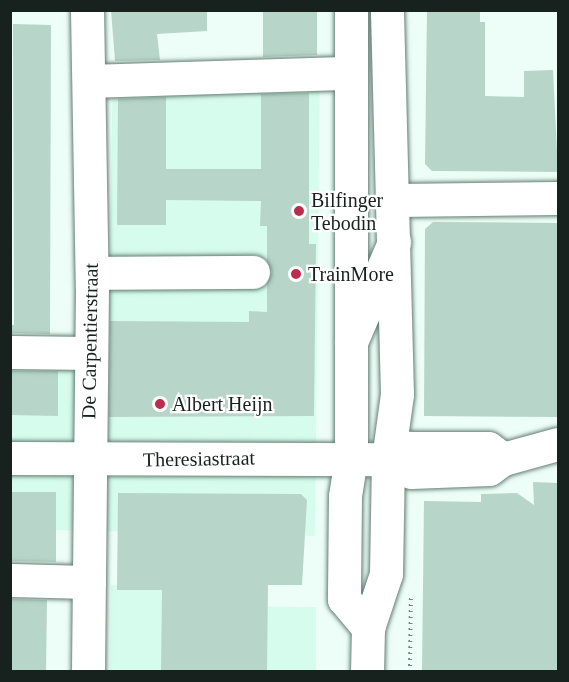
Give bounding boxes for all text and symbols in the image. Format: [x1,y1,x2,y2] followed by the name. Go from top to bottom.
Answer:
[311,188,383,235] place label: Bilfinger Tebodin
[292,204,306,218] marker: Bilfinger Tebodin
[308,262,394,286] place label: TrainMore
[77,263,103,419] street label: De Carpentierstraat
[289,267,303,281] marker: TrainMore
[172,392,273,416] place label: Albert Heijn
[153,397,167,411] marker: Albert Heijn
[143,446,255,472] street label: Theresiastraat

